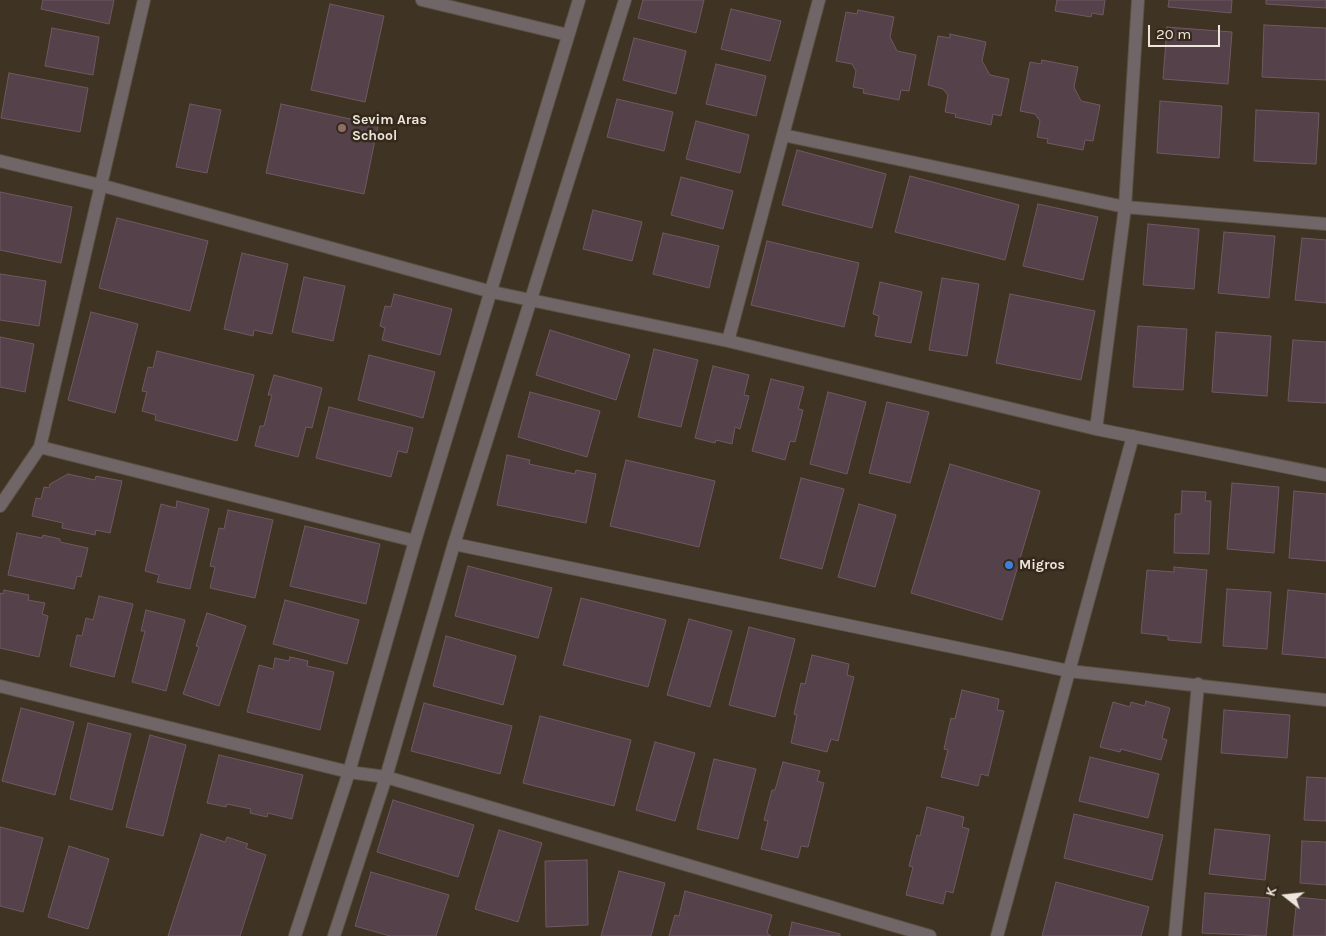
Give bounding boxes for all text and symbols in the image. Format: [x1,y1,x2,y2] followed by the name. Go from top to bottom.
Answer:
[1151,15,1224,47] scale bar
[1156,25,1191,43] text: 20 m
[352,112,427,144] place label: Sevim Aras School
[336,122,348,134] marker: Sevim Aras School
[1019,557,1065,573] place label: Migros
[1003,559,1015,571] marker: Migros
[1261,871,1311,921] north arrow
[1262,885,1281,898] text: K

